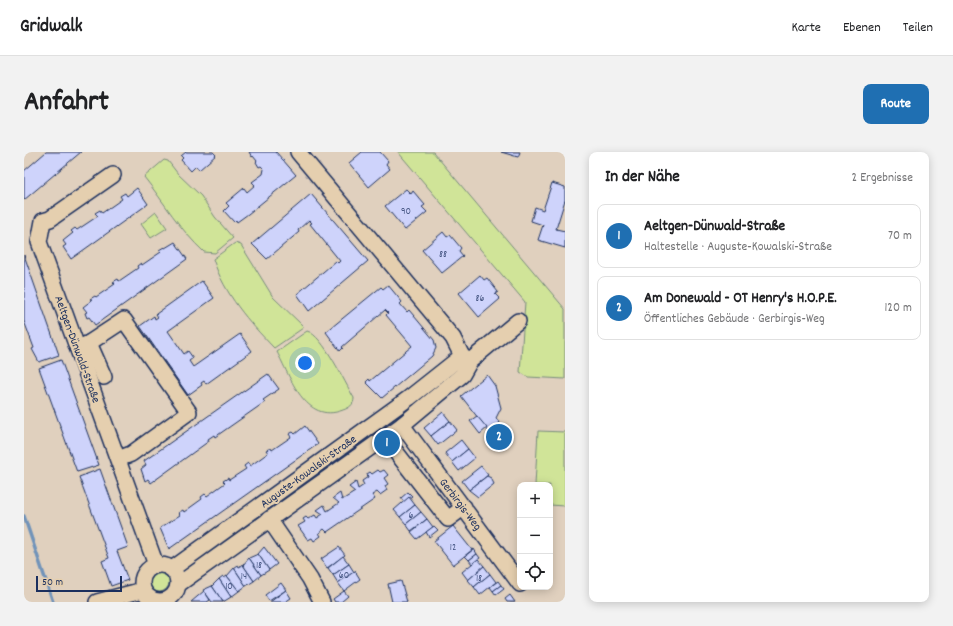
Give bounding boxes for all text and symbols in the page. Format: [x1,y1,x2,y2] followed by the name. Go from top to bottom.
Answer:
[20,14,83,41] text: Gridwalk
[791,18,821,38] text: Karte
[843,18,881,38] text: Ebenen
[903,18,933,38] text: Teilen
[24,84,109,124] text: Anfahrt
[863,84,929,124] button: Route
[605,166,680,190] text: In der Nähe
[852,169,913,188] text: 2 Ergebnisse
[401,205,411,219] house number: 90
[644,216,785,238] text: Aeltgen-Dünwald-Straße
[618,227,620,246] text: 1
[888,227,912,246] text: 70 m
[644,238,832,257] text: Haltestelle · Auguste-Kowalski-Straße
[439,248,447,262] house number: 88
[644,288,837,310] text: Am Donewald - OT Henry's H.O.P.E.
[476,292,485,306] house number: 86
[49,294,104,405] street label: Aeltgen-Dünwald-Straße
[616,299,622,318] text: 2
[884,299,912,318] text: 120 m
[644,310,825,329] text: Öffentliches Gebäude · Gerbirgis-Weg
[295,353,315,373] your location
[486,422,512,452] pin: 2
[374,428,400,458] pin: 1
[257,431,360,513] street label: Auguste-Kowalski-Straße
[434,475,485,535] street label: Gerbirgis-Weg
[517,482,553,590] map controls
[517,482,553,518] button: +
[409,509,414,523] house number: 6
[517,518,553,554] button: −
[450,541,456,555] house number: 12
[517,554,553,590] button: locate
[256,559,262,573] house number: 18
[339,569,349,583] house number: 60
[241,570,247,584] house number: 14
[476,572,482,586] house number: 18
[36,574,122,593] scale bar
[42,575,63,591] text: 50 m
[225,580,233,594] house number: 10

